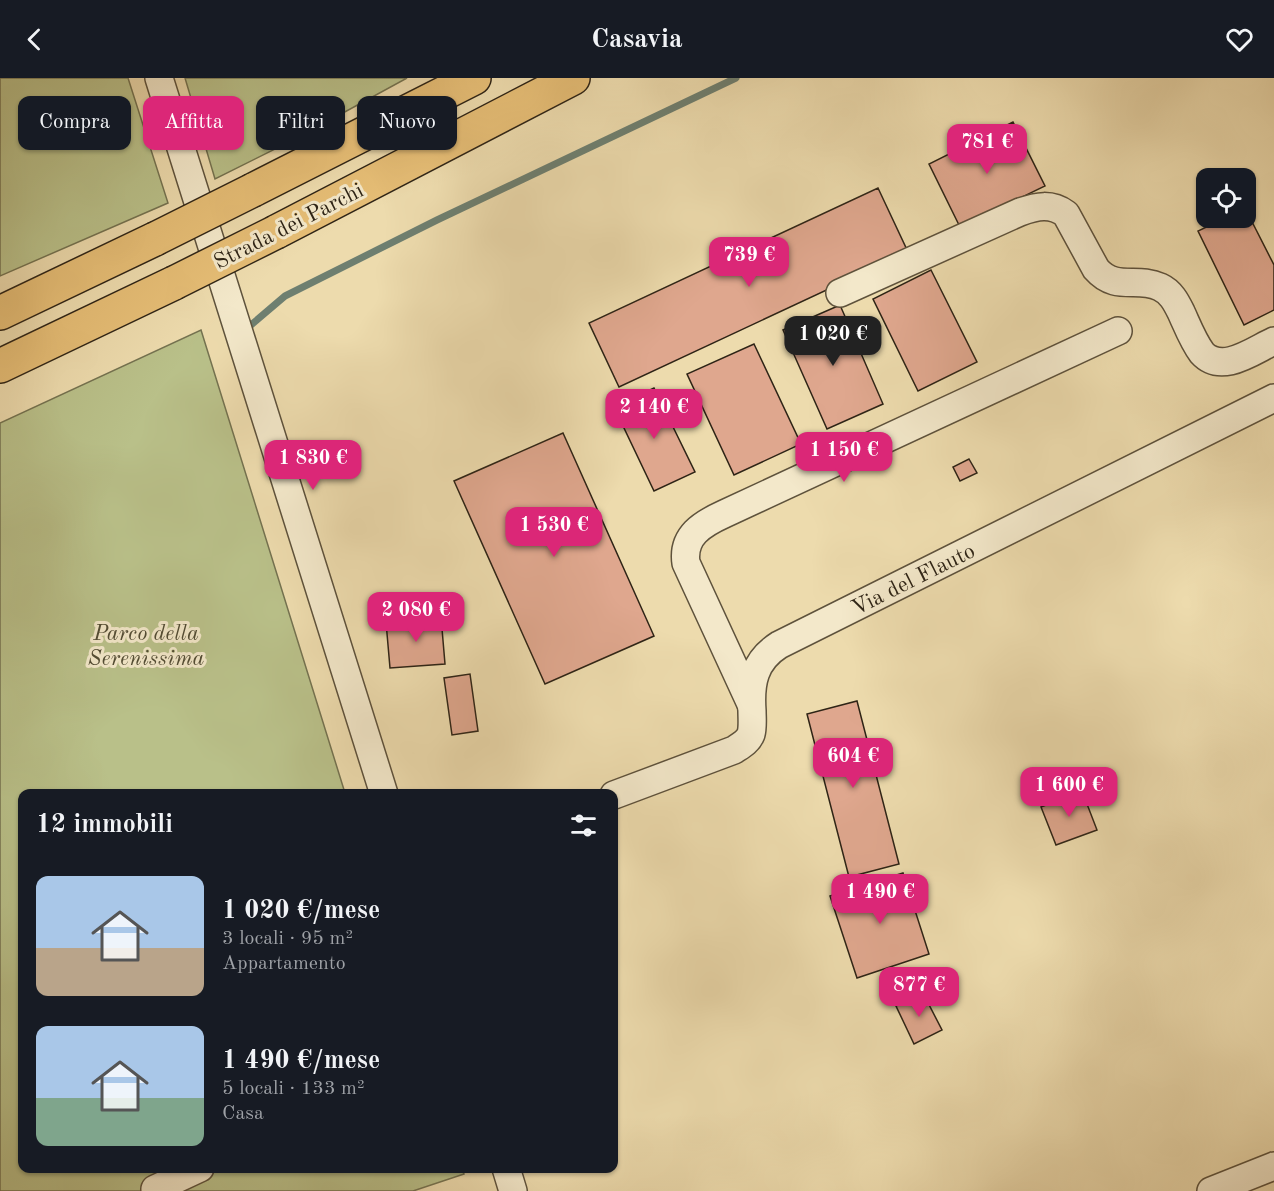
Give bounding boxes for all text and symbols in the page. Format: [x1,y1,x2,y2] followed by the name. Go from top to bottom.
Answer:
[18,23,51,56] icon: back
[1223,23,1256,56] icon: heart
[591,26,683,53] text: Casavia
[18,96,131,150] chip: Compra
[143,96,244,150] chip: Affitta
[256,96,345,150] chip: Filtri
[357,96,457,150] chip: Nuovo
[945,124,1029,175] pin: 781 €
[961,133,1013,153] text: 781 €
[1196,168,1256,228] map controls
[1196,168,1256,228] button: locate
[210,180,367,274] street label: Strada dei Parchi
[707,237,791,288] pin: 739 €
[723,246,775,266] text: 739 €
[778,316,888,367] pin: 1 020 €
[798,325,868,345] text: 1 020 €
[599,389,709,440] pin: 2 140 €
[619,398,689,418] text: 2 140 €
[789,432,899,483] pin: 1 150 €
[258,440,368,491] pin: 1 830 €
[809,441,879,461] text: 1 150 €
[278,449,348,469] text: 1 830 €
[499,507,609,558] pin: 1 530 €
[519,516,589,536] text: 1 530 €
[848,540,979,620] street label: Via del Flauto
[361,592,471,643] pin: 2 080 €
[381,601,451,621] text: 2 080 €
[88,623,204,670] park label: Parco della Serenissima
[811,738,895,789] pin: 604 €
[827,747,879,767] text: 604 €
[1014,767,1124,818] pin: 1 600 €
[1034,776,1104,796] text: 1 600 €
[567,809,600,842] icon: filters
[36,812,173,838] text: 12 immobili
[825,874,935,925] pin: 1 490 €
[845,883,915,903] text: 1 490 €
[222,898,380,924] text: 1 020 €/mese
[84,900,156,972] icon: home
[222,929,353,949] text: 3 locali · 95 m²
[222,954,346,974] text: Appartamento
[877,967,961,1018] pin: 877 €
[893,976,945,996] text: 877 €
[222,1048,380,1074] text: 1 490 €/mese
[84,1050,156,1122] icon: home
[222,1079,365,1099] text: 5 locali · 133 m²
[222,1104,264,1124] text: Casa

